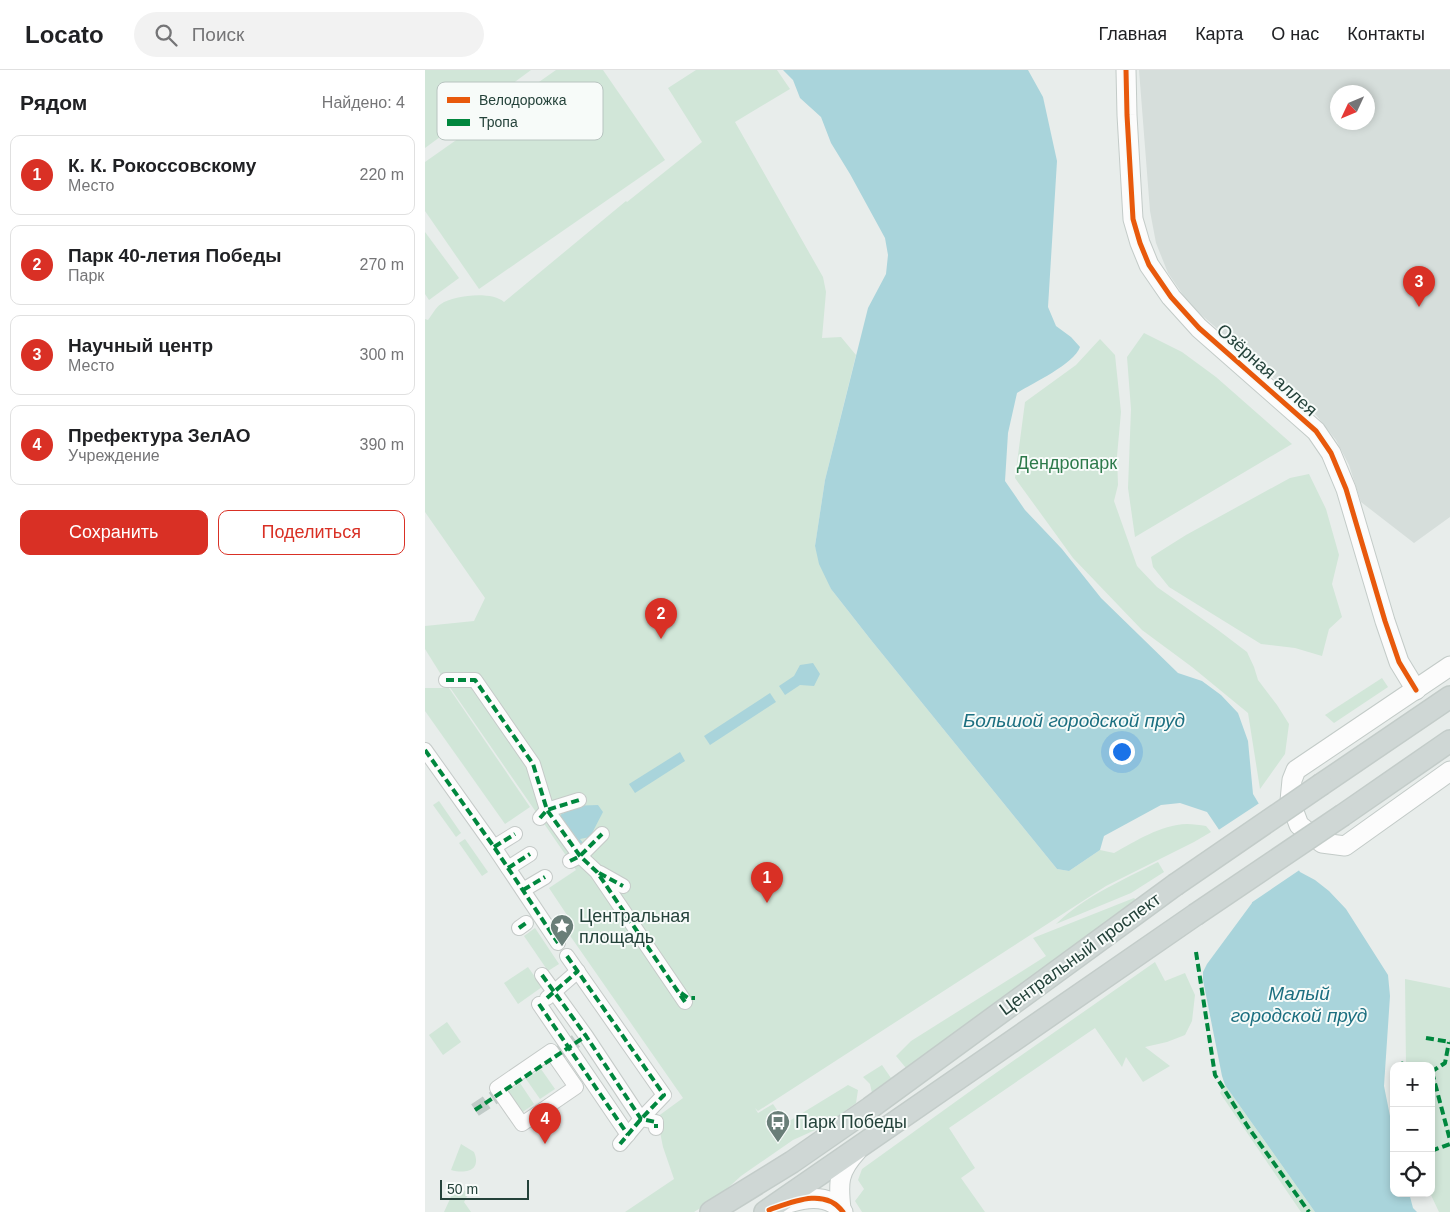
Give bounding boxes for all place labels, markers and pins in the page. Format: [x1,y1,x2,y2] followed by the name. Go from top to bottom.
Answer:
[1403,266,1435,307] pin: 3
[645,598,677,639] pin: 2
[751,862,783,903] pin: 1
[579,906,690,947] place label: Центральная площадь
[549,913,575,947] place icon: Центральная площадь
[529,1103,561,1144] pin: 4
[765,1109,791,1143] bus stop icon: Парк Победы
[795,1112,907,1132] place label: Парк Победы

